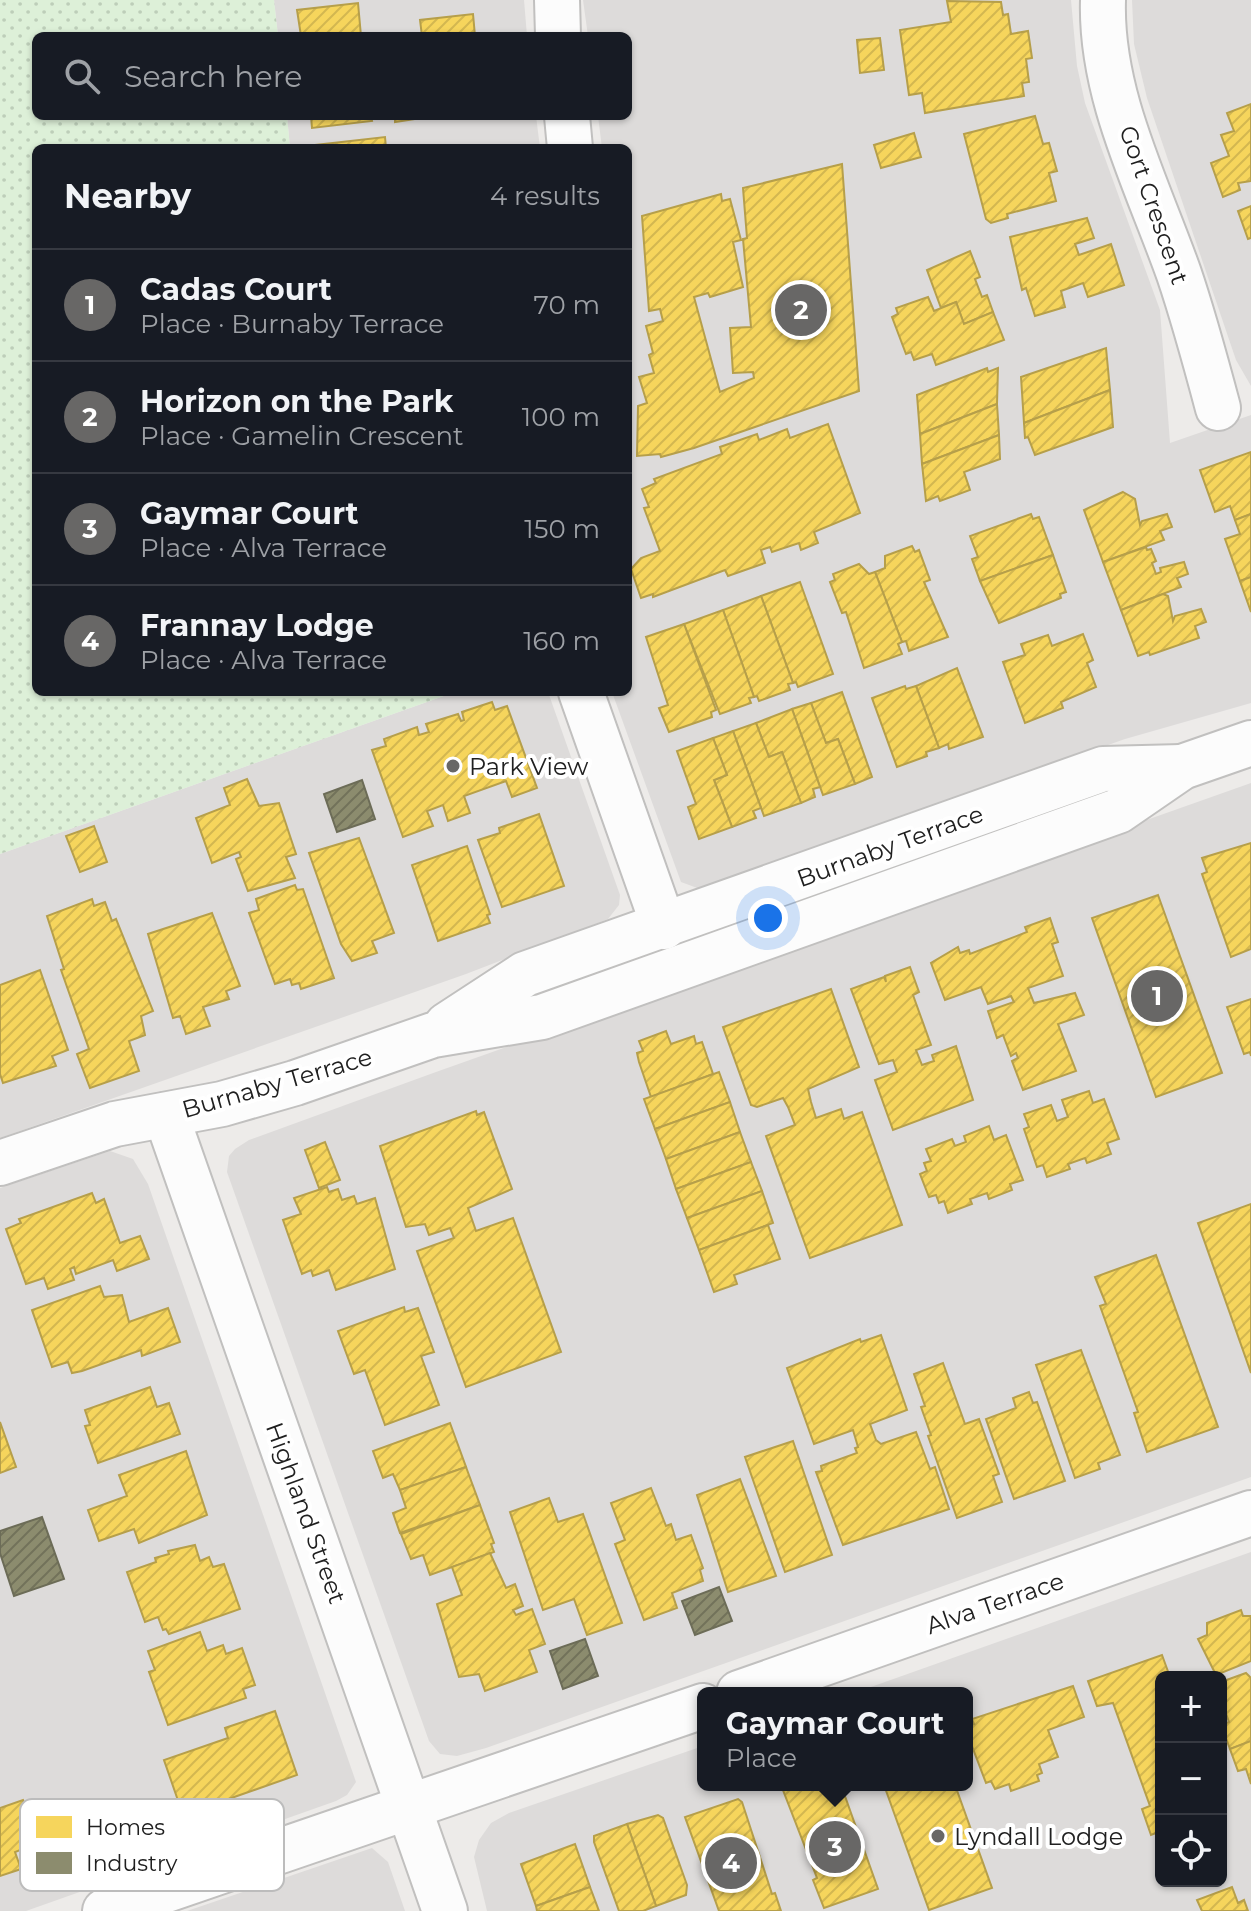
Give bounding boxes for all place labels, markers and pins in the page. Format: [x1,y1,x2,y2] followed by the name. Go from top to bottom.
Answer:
[775,280,827,340] pin: 2
[469,752,588,781] place label: Park View
[444,757,462,775] marker: Park View
[1131,966,1183,1026] pin: 1
[809,1817,861,1877] pin: 3
[954,1822,1123,1851] place label: Lyndall Lodge
[929,1827,947,1845] marker: Lyndall Lodge
[705,1833,757,1893] pin: 4

